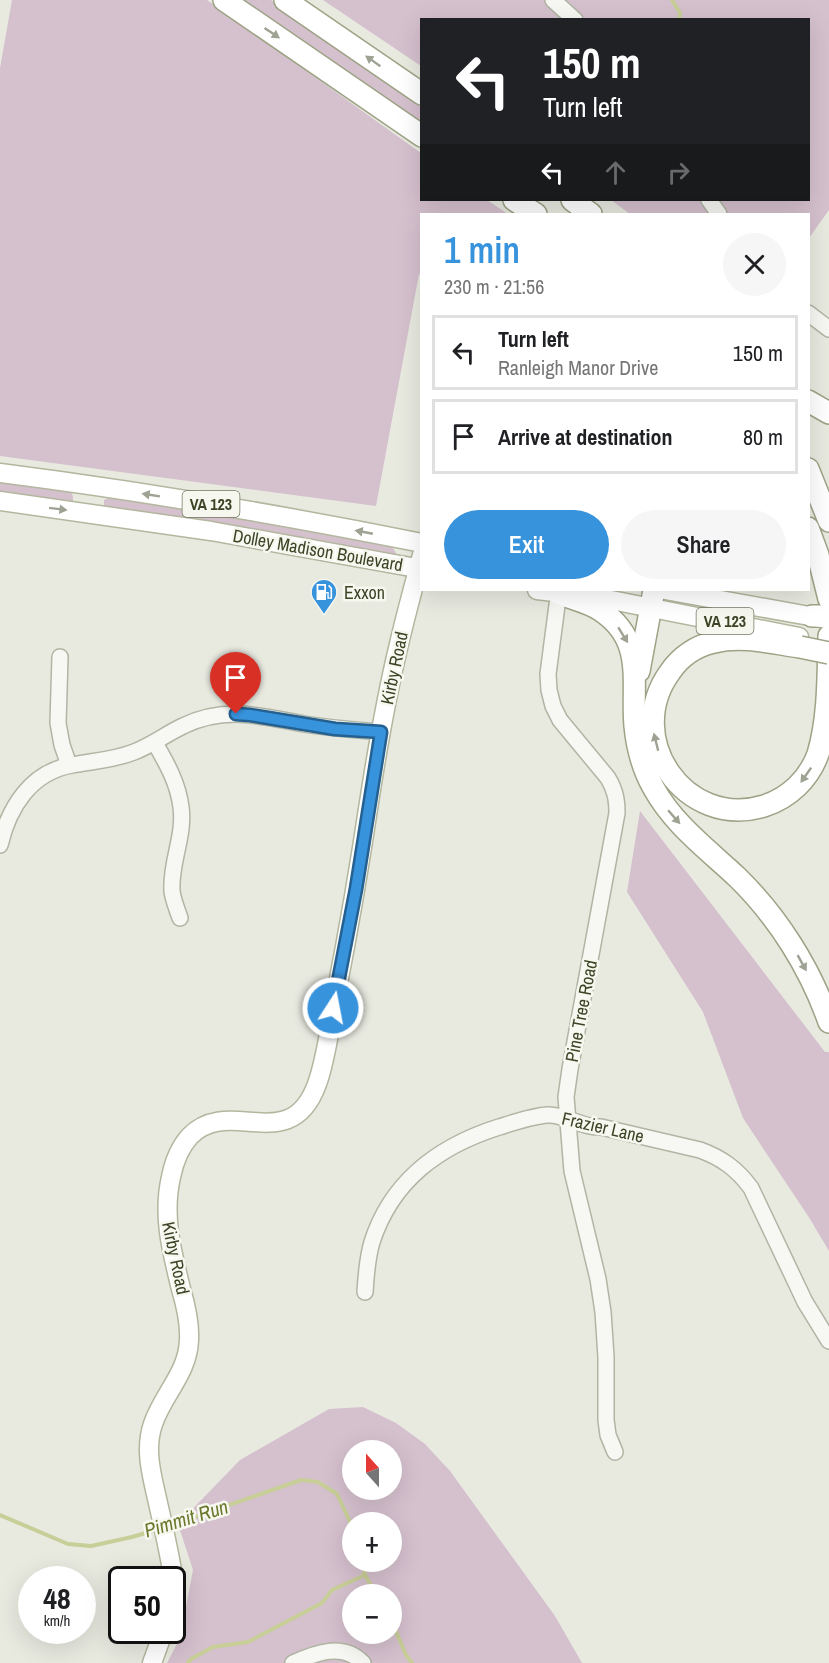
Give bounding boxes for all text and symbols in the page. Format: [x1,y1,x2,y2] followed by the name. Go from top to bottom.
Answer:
[263,27,279,39] one-way arrow
[543,35,641,91] text: 150 m
[444,42,522,120] icon: left
[366,55,382,67] one-way arrow
[543,89,622,125] text: Turn left
[536,156,569,189] icon: left
[599,156,632,189] icon: ahead
[662,156,695,189] icon: right
[444,226,520,274] text: 1 min
[723,233,786,296] button: close
[444,273,544,300] text: 230 m · 21:56
[498,324,569,354] text: Turn left
[447,336,480,369] icon: left
[733,338,783,368] text: 150 m
[498,354,658,381] text: Ranleigh Manor Drive
[447,420,480,453] icon: arrive
[498,422,672,452] text: Arrive at destination
[743,422,783,452] text: 80 m
[142,490,161,499] one-way arrow
[182,491,240,517] road number: VA 123
[49,504,68,514] one-way arrow
[444,510,609,579] button: Exit
[621,510,786,579] button: Share
[231,523,405,577] street label: Dolley Madison Boulevard
[354,527,373,536] one-way arrow
[309,577,339,615] fuel station icon: Exxon
[344,580,385,605] place label: Exxon
[696,608,754,634] road number: VA 123
[618,627,629,643] one-way arrow
[374,629,414,707] street label: Kirby Road
[210,652,261,714] pin
[219,661,252,694] icon: arrive
[650,733,660,751] one-way arrow
[800,766,812,782] one-way arrow
[668,810,681,825] one-way arrow
[797,955,807,972] one-way arrow
[559,958,603,1064] street label: Pine Tree Road
[301,976,365,1040] position arrow
[559,1105,647,1149] street label: Frazier Lane
[156,1219,196,1297] street label: Kirby Road
[342,1440,402,1500] north arrow
[342,1440,402,1644] map controls
[141,1492,231,1544] water label: Pimmit Run
[342,1512,402,1572] button: +
[108,1566,186,1644] speed limit sign: 50
[43,1578,71,1618] text: 48
[342,1584,402,1644] button: −
[44,1610,70,1631] text: km/h

